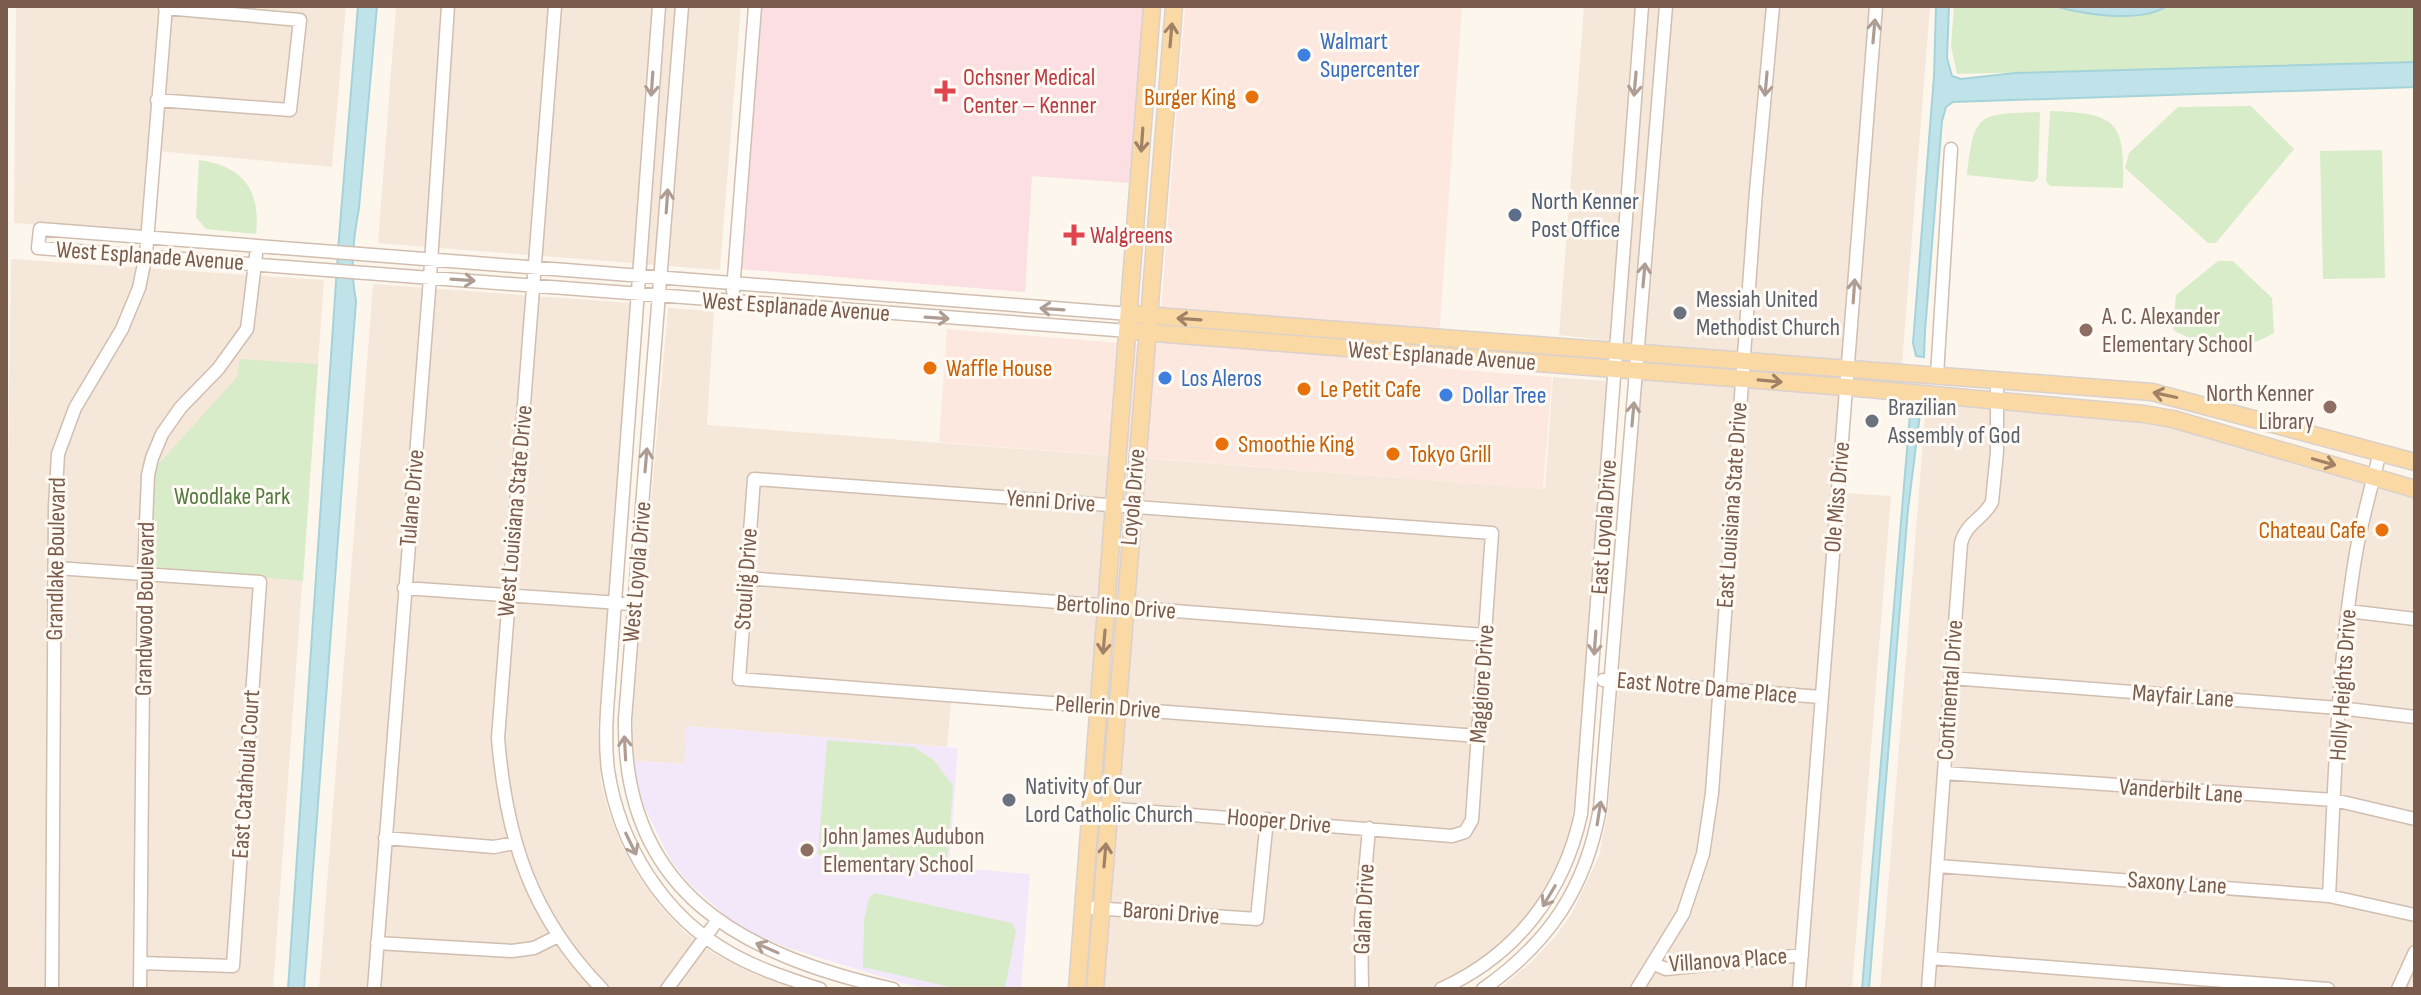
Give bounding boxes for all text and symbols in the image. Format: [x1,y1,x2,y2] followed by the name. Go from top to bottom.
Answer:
[1867,18,1882,45] one-way arrow
[1164,22,1179,49] one-way arrow
[1320,27,1420,84] place label: Walmart Supercenter
[1295,46,1313,64] marker: Walmart Supercenter
[963,63,1096,120] place label: Ochsner Medical Center – Kenner
[645,70,660,97] one-way arrow
[1627,70,1642,97] one-way arrow
[1758,70,1773,97] one-way arrow
[934,80,956,102] marker: Ochsner Medical Center – Kenner
[1144,83,1236,112] place label: Burger King
[1243,88,1261,106] marker: Burger King
[1134,126,1149,153] one-way arrow
[1531,187,1639,244] place label: North Kenner Post Office
[660,188,675,215] one-way arrow
[1506,206,1524,224] marker: North Kenner Post Office
[1090,221,1173,250] place label: Walgreens
[1065,226,1083,244] marker: Walgreens
[55,235,245,277] street label: West Esplanade Avenue
[1637,262,1652,289] one-way arrow
[449,273,476,288] one-way arrow
[1847,278,1862,305] one-way arrow
[1696,285,1840,342] place label: Messiah United Methodist Church
[701,286,891,328] street label: West Esplanade Avenue
[1039,301,1066,316] one-way arrow
[2101,302,2253,359] place label: A. C. Alexander Elementary School
[1671,304,1689,322] marker: Messiah United Methodist Church
[923,311,950,326] one-way arrow
[1176,311,1203,326] one-way arrow
[2077,321,2095,339] marker: A. C. Alexander Elementary School
[1347,335,1537,377] street label: West Esplanade Avenue
[946,354,1052,383] place label: Waffle House
[921,359,939,377] marker: Waffle House
[1181,364,1262,393] place label: Los Aleros
[1156,369,1174,387] marker: Los Aleros
[1756,374,1783,389] one-way arrow
[1320,375,1421,404] place label: Le Petit Cafe
[2206,379,2314,436] place label: North Kenner Library
[1295,380,1313,398] marker: Le Petit Cafe
[1462,381,1546,410] place label: Dollar Tree
[1437,386,1455,404] marker: Dollar Tree
[2153,386,2178,401] one-way arrow
[1887,393,2021,450] place label: Brazilian Assembly of God
[2321,398,2339,416] marker: North Kenner Library
[1625,401,1640,428] one-way arrow
[1710,401,1754,609] street label: East Louisiana State Drive
[491,404,539,618] street label: West Louisiana State Drive
[1863,412,1881,430] marker: Brazilian Assembly of God
[1238,430,1354,459] place label: Smoothie King
[1213,435,1231,453] marker: Smoothie King
[1409,440,1491,469] place label: Tokyo Grill
[1818,440,1856,554] street label: Ole Miss Drive
[1384,445,1402,463] marker: Tokyo Grill
[1114,447,1152,547] street label: Loyola Drive
[393,448,431,548] street label: Tulane Drive
[639,448,654,474] one-way arrow
[2310,456,2336,471] one-way arrow
[1585,458,1623,596] street label: East Loyola Drive
[40,477,72,641] street label: Grandlake Boulevard
[174,482,290,511] park label: Woodlake Park
[1006,483,1096,519] street label: Yenni Drive
[616,500,658,644] street label: West Loyola Drive
[2258,516,2366,545] place label: Chateau Cafe
[2373,521,2391,539] marker: Chateau Cafe
[129,522,161,696] street label: Grandwood Boulevard
[728,527,764,631] street label: Stoulig Drive
[1055,588,1177,626] street label: Bertolino Drive
[2323,608,2363,762] street label: Holly Heights Drive
[1931,619,1969,761] street label: Continental Drive
[1463,624,1501,744] street label: Maggiore Drive
[1096,628,1111,655] one-way arrow
[1587,629,1602,656] one-way arrow
[1616,666,1798,710] street label: East Notre Dame Place
[2131,678,2235,714] street label: Mayfair Lane
[226,689,266,859] street label: East Catahoula Court
[1054,689,1162,725] street label: Pellerin Drive
[617,735,632,762] one-way arrow
[1025,772,1193,829] place label: Nativity of Our Lord Catholic Church
[2118,772,2244,810] street label: Vanderbilt Lane
[1000,791,1018,809] marker: Nativity of Our Lord Catholic Church
[1592,801,1607,826] one-way arrow
[1226,802,1332,840] street label: Hooper Drive
[822,822,984,879] place label: John James Audubon Elementary School
[624,832,639,856] one-way arrow
[798,841,816,859] marker: John James Audubon Elementary School
[1098,842,1113,869] one-way arrow
[1347,863,1381,955] street label: Galan Drive
[2126,865,2228,901] street label: Saxony Lane
[1541,884,1557,907] one-way arrow
[1122,895,1220,931] street label: Baroni Drive
[756,940,780,955] one-way arrow
[1668,941,1788,979] street label: Villanova Place

